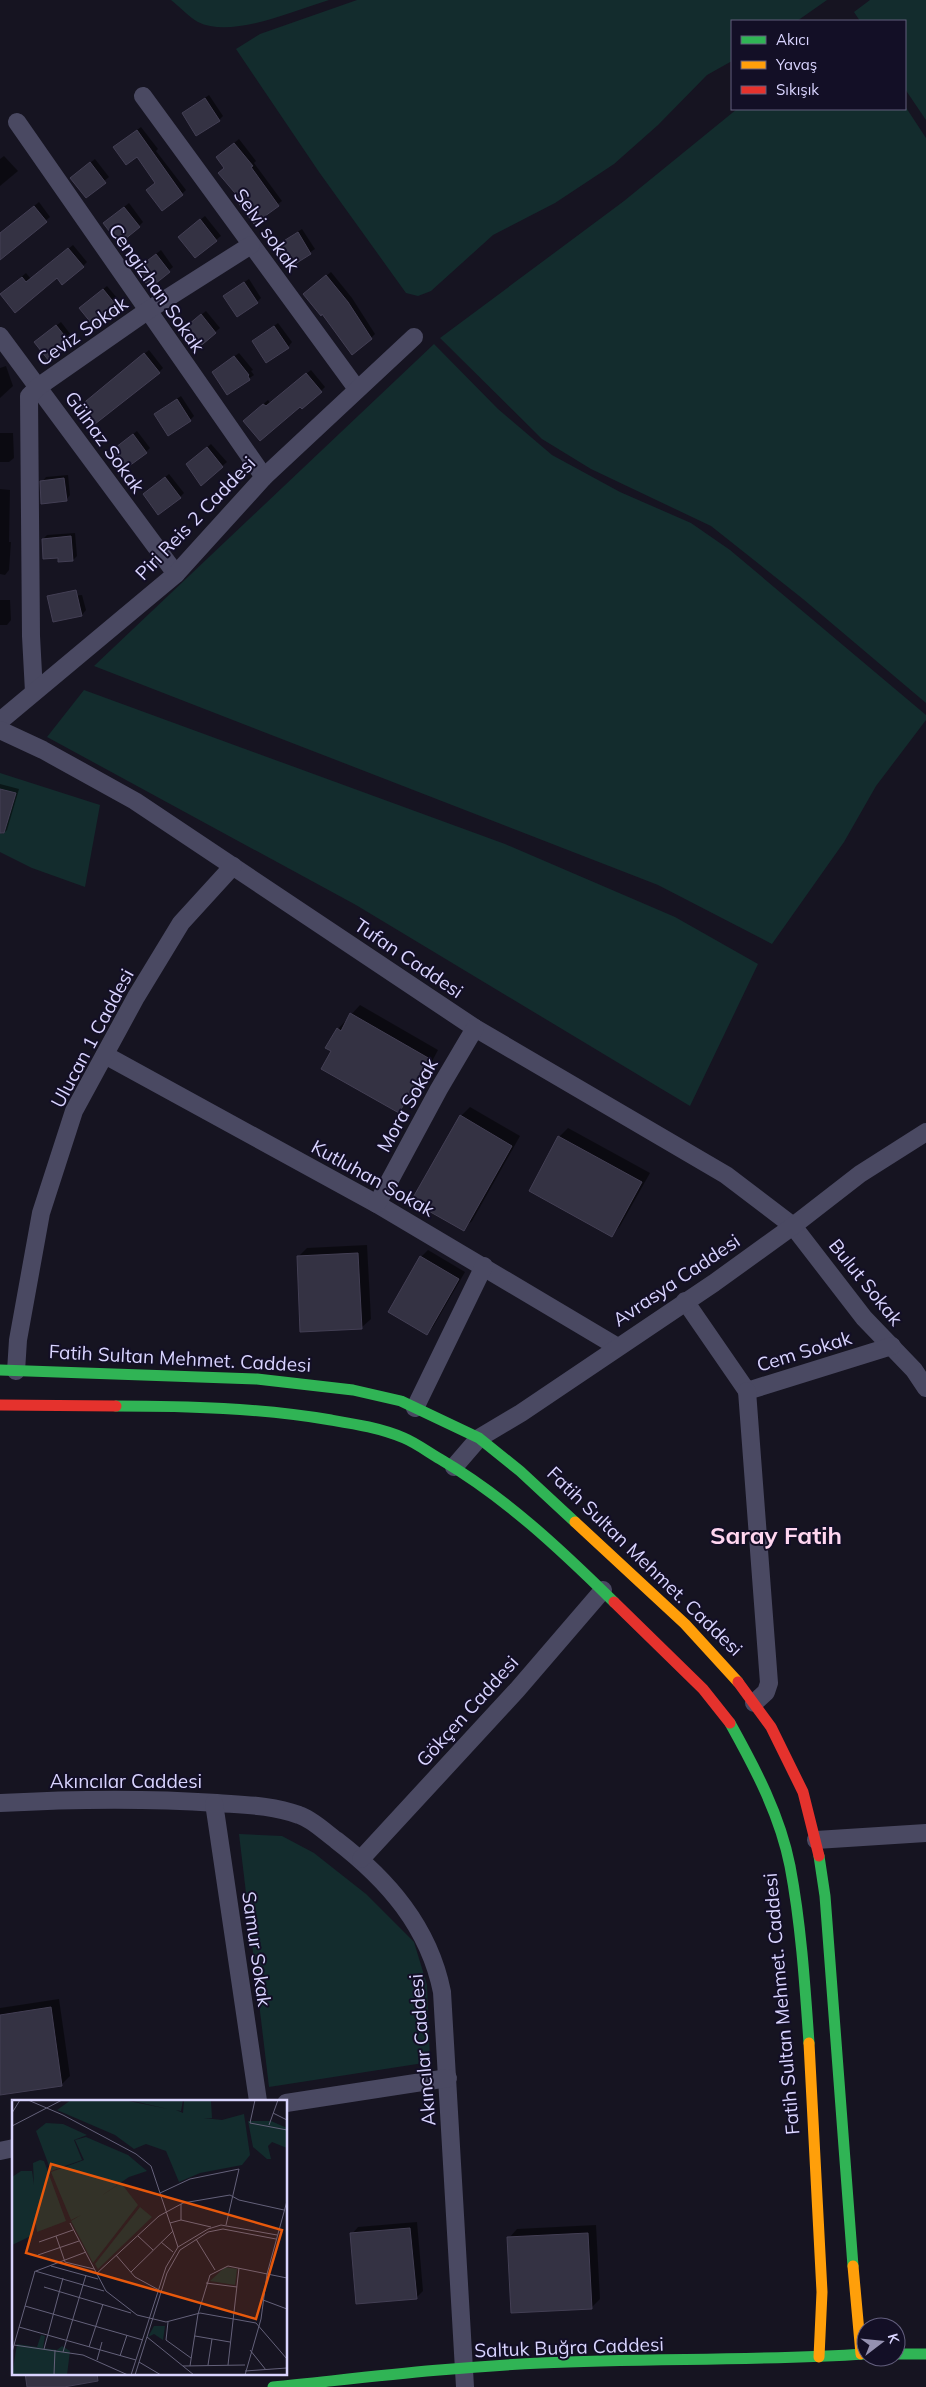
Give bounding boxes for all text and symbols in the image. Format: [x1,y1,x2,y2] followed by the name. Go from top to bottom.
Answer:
[731,20,906,110] legend
[776,30,809,49] text: Akıcı
[775,55,817,74] text: Yavaş
[776,80,819,99] text: Sıkışık
[229,184,305,277] street label: Selvi sokak
[104,219,210,357] street label: Cengizhan Sokak
[32,291,132,371] street label: Ceviz Sokak
[60,386,150,498] street label: Gülnaz Sokak
[130,451,260,585] street label: Piri Reis 2 Caddesi
[350,913,468,1003] street label: Tufan Caddesi
[45,965,139,1111] street label: Ulucan 1 Caddesi
[371,1054,443,1156] street label: Mora Sokak
[307,1134,439,1222] street label: Kutluhan Sokak
[608,1229,744,1331] street label: Avrasya Caddesi
[824,1234,908,1330] street label: Bulut Sokak
[754,1325,855,1377] street label: Cem Sokak
[48,1339,312,1377] street label: Fatih Sultan Mehmet. Caddesi
[542,1461,748,1661] street label: Fatih Sultan Mehmet. Caddesi
[710,1520,842,1550] district label: Saray Fatih
[411,1651,523,1771] street label: Gökçen Caddesi
[50,1769,202,1793] street label: Akıncılar Caddesi
[758,1872,804,2136] street label: Fatih Sultan Mehmet. Caddesi
[237,1890,277,2008] street label: Samur Sokak
[403,1973,441,2127] street label: Akıncılar Caddesi
[12,2100,288,2374] inset map
[856,2317,906,2367] north arrow
[884,2331,904,2346] text: K
[474,2332,664,2362] street label: Saltuk Buğra Caddesi

